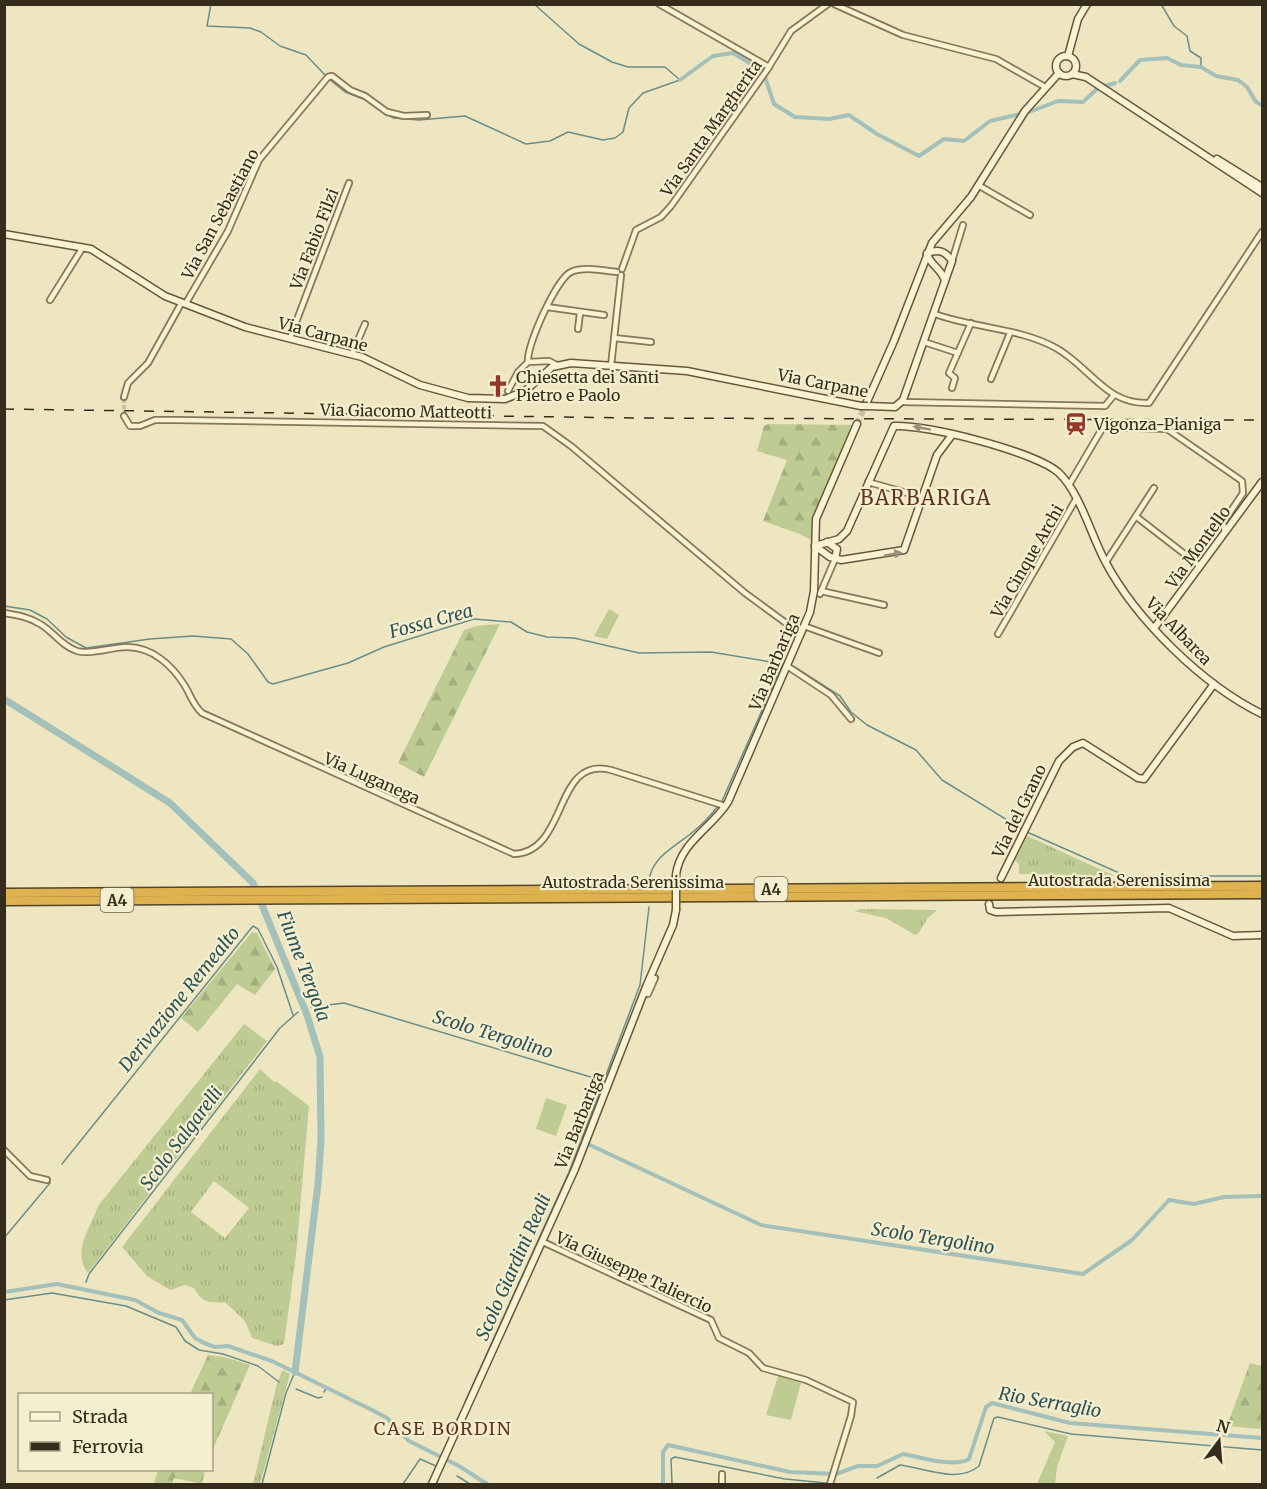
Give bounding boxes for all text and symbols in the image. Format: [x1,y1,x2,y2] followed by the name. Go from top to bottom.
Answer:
[656,55,766,201] street label: Via Santa Margherita
[177,145,263,284] street label: Via San Sebastiano
[285,185,343,293] street label: Via Fabio Filzi
[275,312,370,356] street label: Via Carpane
[775,364,870,402] street label: Via Carpane
[516,367,659,405] place label: Chiesetta dei Santi Pietro e Paolo
[485,373,511,399] church icon: Chiesetta dei Santi Pietro e Paolo
[319,399,492,422] street label: Via Giacomo Matteotti
[1063,411,1089,437] station icon: Vigonza-Pianiga
[1093,414,1222,434] place label: Vigonza-Pianiga
[912,424,931,433] one-way arrow
[860,485,992,510] district label: BARBARIGA
[986,501,1068,622] street label: Via Cinque Archi
[1161,502,1235,593] street label: Via Montello
[883,549,902,558] one-way arrow
[1141,592,1217,669] street label: Via Albarea
[386,599,475,643] water label: Fossa Crea
[744,610,804,714] street label: Via Barbariga
[320,747,424,808] street label: Via Luganega
[987,761,1050,862] street label: Via del Grano
[1027,870,1211,890] street label: Autostrada Serenissima
[541,872,725,892] street label: Autostrada Serenissima
[754,877,788,901] road number: A4
[100,888,134,912] road number: A4
[272,906,336,1025] water label: Fiume Tergola
[113,922,244,1077] water label: Derivazione Remealto
[430,1005,556,1063] water label: Scolo Tergolino
[550,1068,608,1173] street label: Via Barbariga
[135,1082,227,1194] water label: Scolo Salgarelli
[470,1190,556,1344] water label: Scolo Giardini Reali
[870,1217,996,1259] water label: Scolo Tergolino
[552,1227,715,1317] street label: Via Giuseppe Taliercio
[997,1382,1103,1422] water label: Rio Serraglio
[18,1393,213,1471] legend
[72,1405,128,1428] text: Strada
[1189,1411,1249,1471] north arrow
[1214,1415,1232,1438] text: N
[374,1417,512,1440] district label: CASE BORDIN
[72,1435,144,1458] text: Ferrovia

